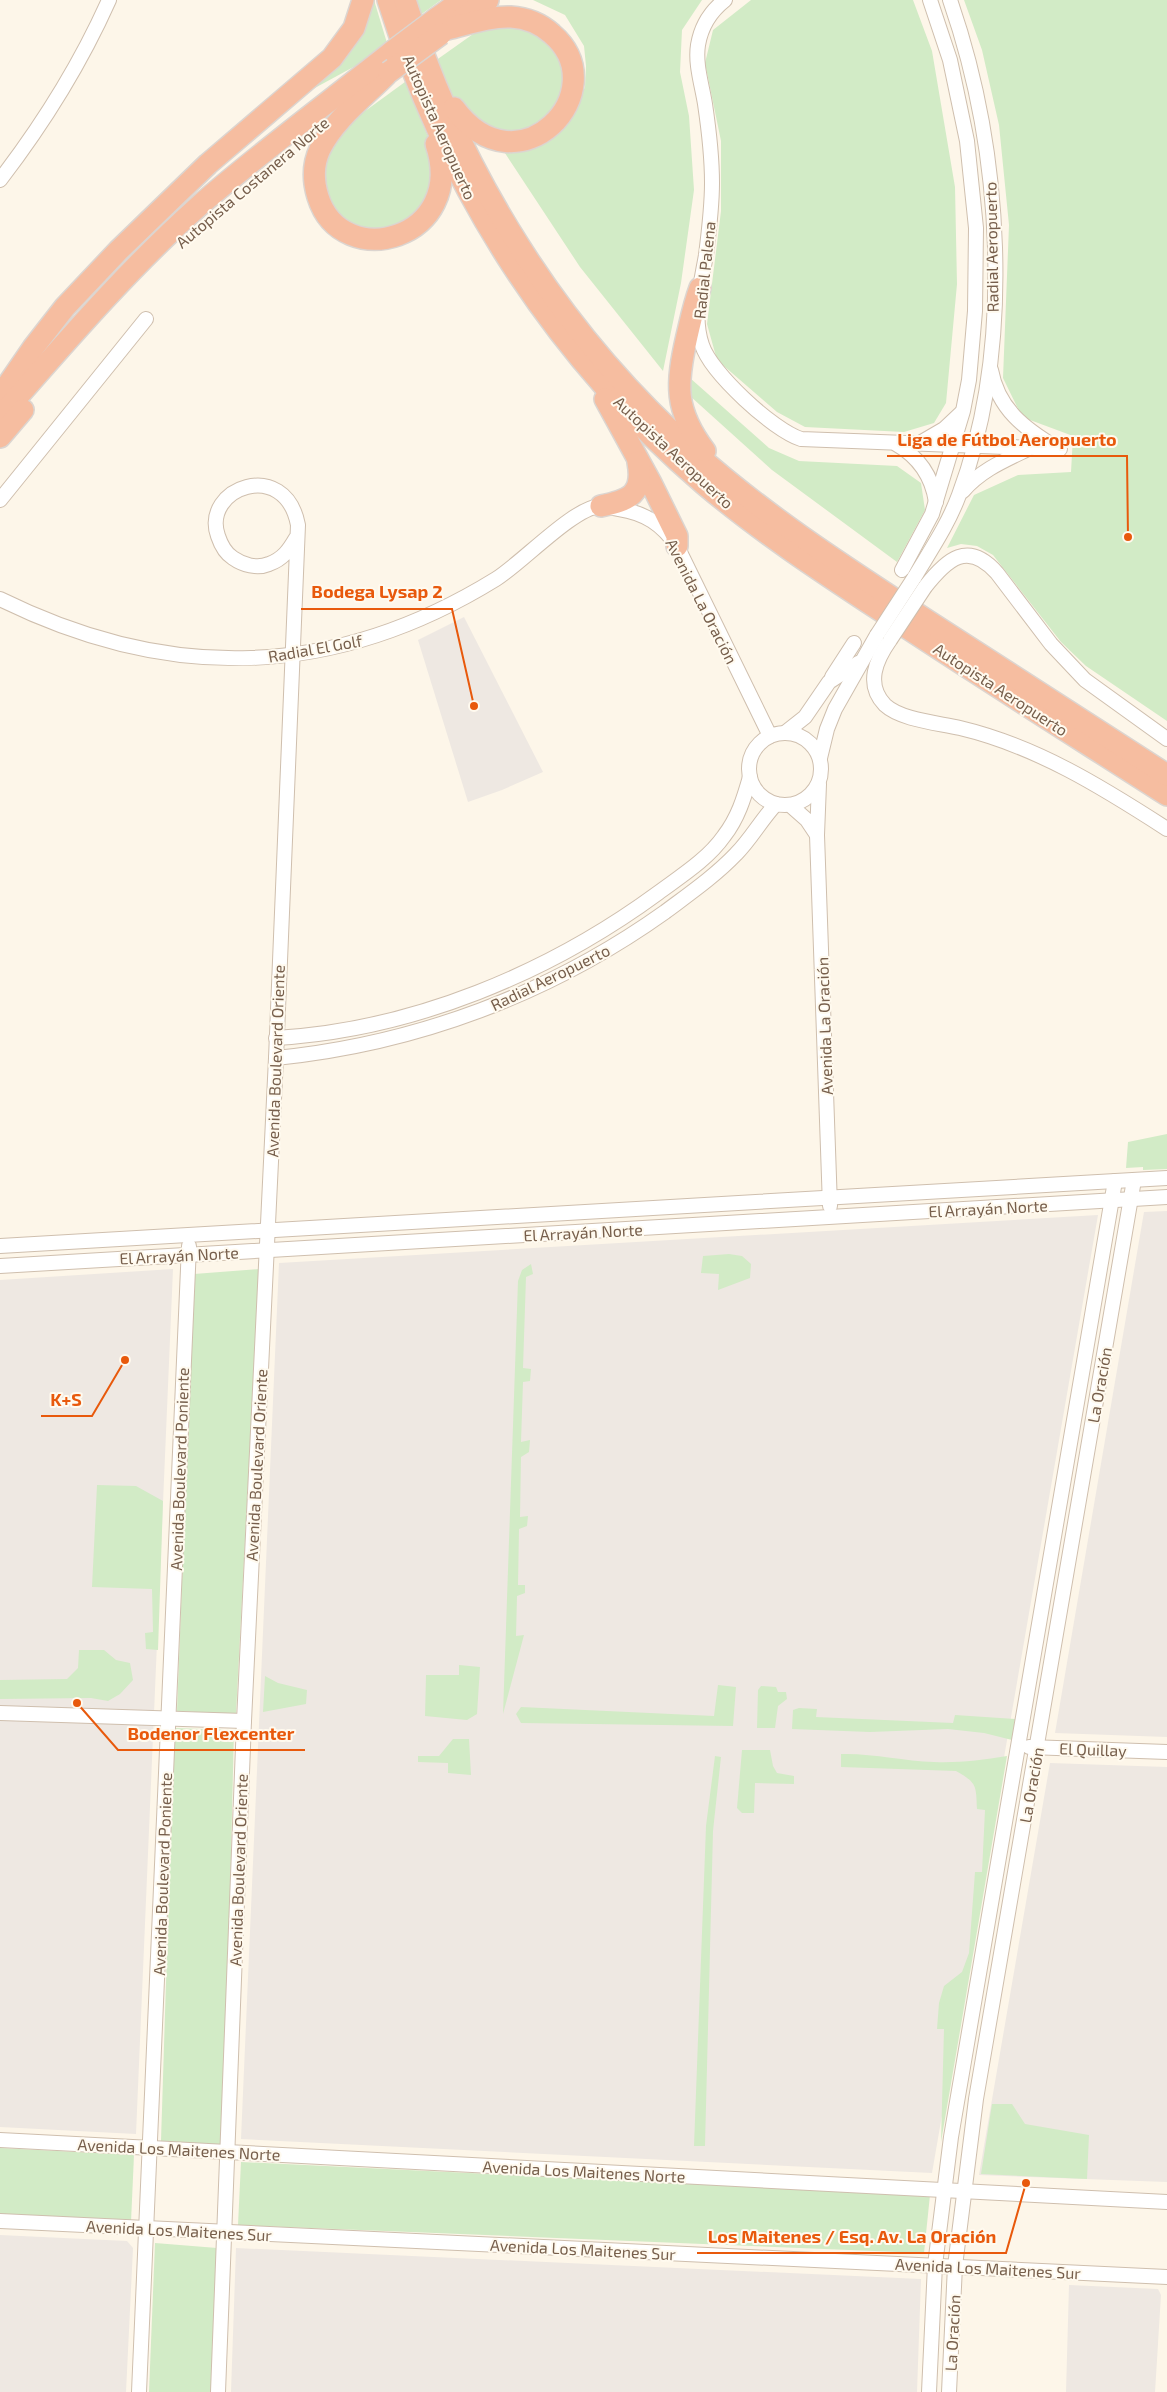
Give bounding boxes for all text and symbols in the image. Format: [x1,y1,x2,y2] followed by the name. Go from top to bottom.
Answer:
[400,52,480,202] street label: Autopista Aeropuerto
[172,113,332,251] street label: Autopista Costanera Norte
[980,182,1002,312] street label: Radial Aeropuerto
[689,220,719,320] street label: Radial Palena
[610,392,738,512] street label: Autopista Aeropuerto
[887,423,1127,456] callout: Liga de Fútbol Aeropuerto
[897,428,1117,450] text: Liga de Fútbol Aeropuerto
[662,535,742,667] street label: Avenida La Oración
[301,576,452,609] callout: Bodega Lysap 2
[311,580,443,602] text: Bodega Lysap 2
[266,630,364,666] street label: Radial El Golf
[930,639,1072,739] street label: Autopista Aeropuerto
[487,940,613,1014] street label: Radial Aeropuerto
[812,957,836,1095] street label: Avenida La Oración
[262,964,288,1158] street label: Avenida Boulevard Oriente
[928,1195,1048,1221] street label: El Arrayán Norte
[523,1219,643,1245] street label: El Arrayán Norte
[119,1242,239,1268] street label: El Arrayán Norte
[1083,1346,1115,1424] street label: La Oración
[166,1367,192,1571] street label: Avenida Boulevard Poniente
[241,1368,271,1562] street label: Avenida Boulevard Oriente
[41,1383,92,1416] callout: K+S
[50,1388,82,1410] text: K+S
[118,1717,305,1750] callout: Bodenor Flexcenter
[128,1722,295,1744] text: Bodenor Flexcenter
[1059,1738,1128,1761] street label: El Quillay
[1015,1746,1047,1824] street label: La Oración
[149,1772,175,1976] street label: Avenida Boulevard Poniente
[225,1773,251,1967] street label: Avenida Boulevard Oriente
[77,2134,281,2164] street label: Avenida Los Maitenes Norte
[482,2156,686,2186] street label: Avenida Los Maitenes Norte
[86,2216,273,2244] street label: Avenida Los Maitenes Sur
[697,2220,1006,2253] callout: Los Maitenes / Esq. Av. La Oración
[708,2225,996,2247] text: Los Maitenes / Esq. Av. La Oración
[490,2235,677,2263] street label: Avenida Los Maitenes Sur
[895,2254,1082,2282] street label: Avenida Los Maitenes Sur
[941,2294,963,2372] street label: La Oración

